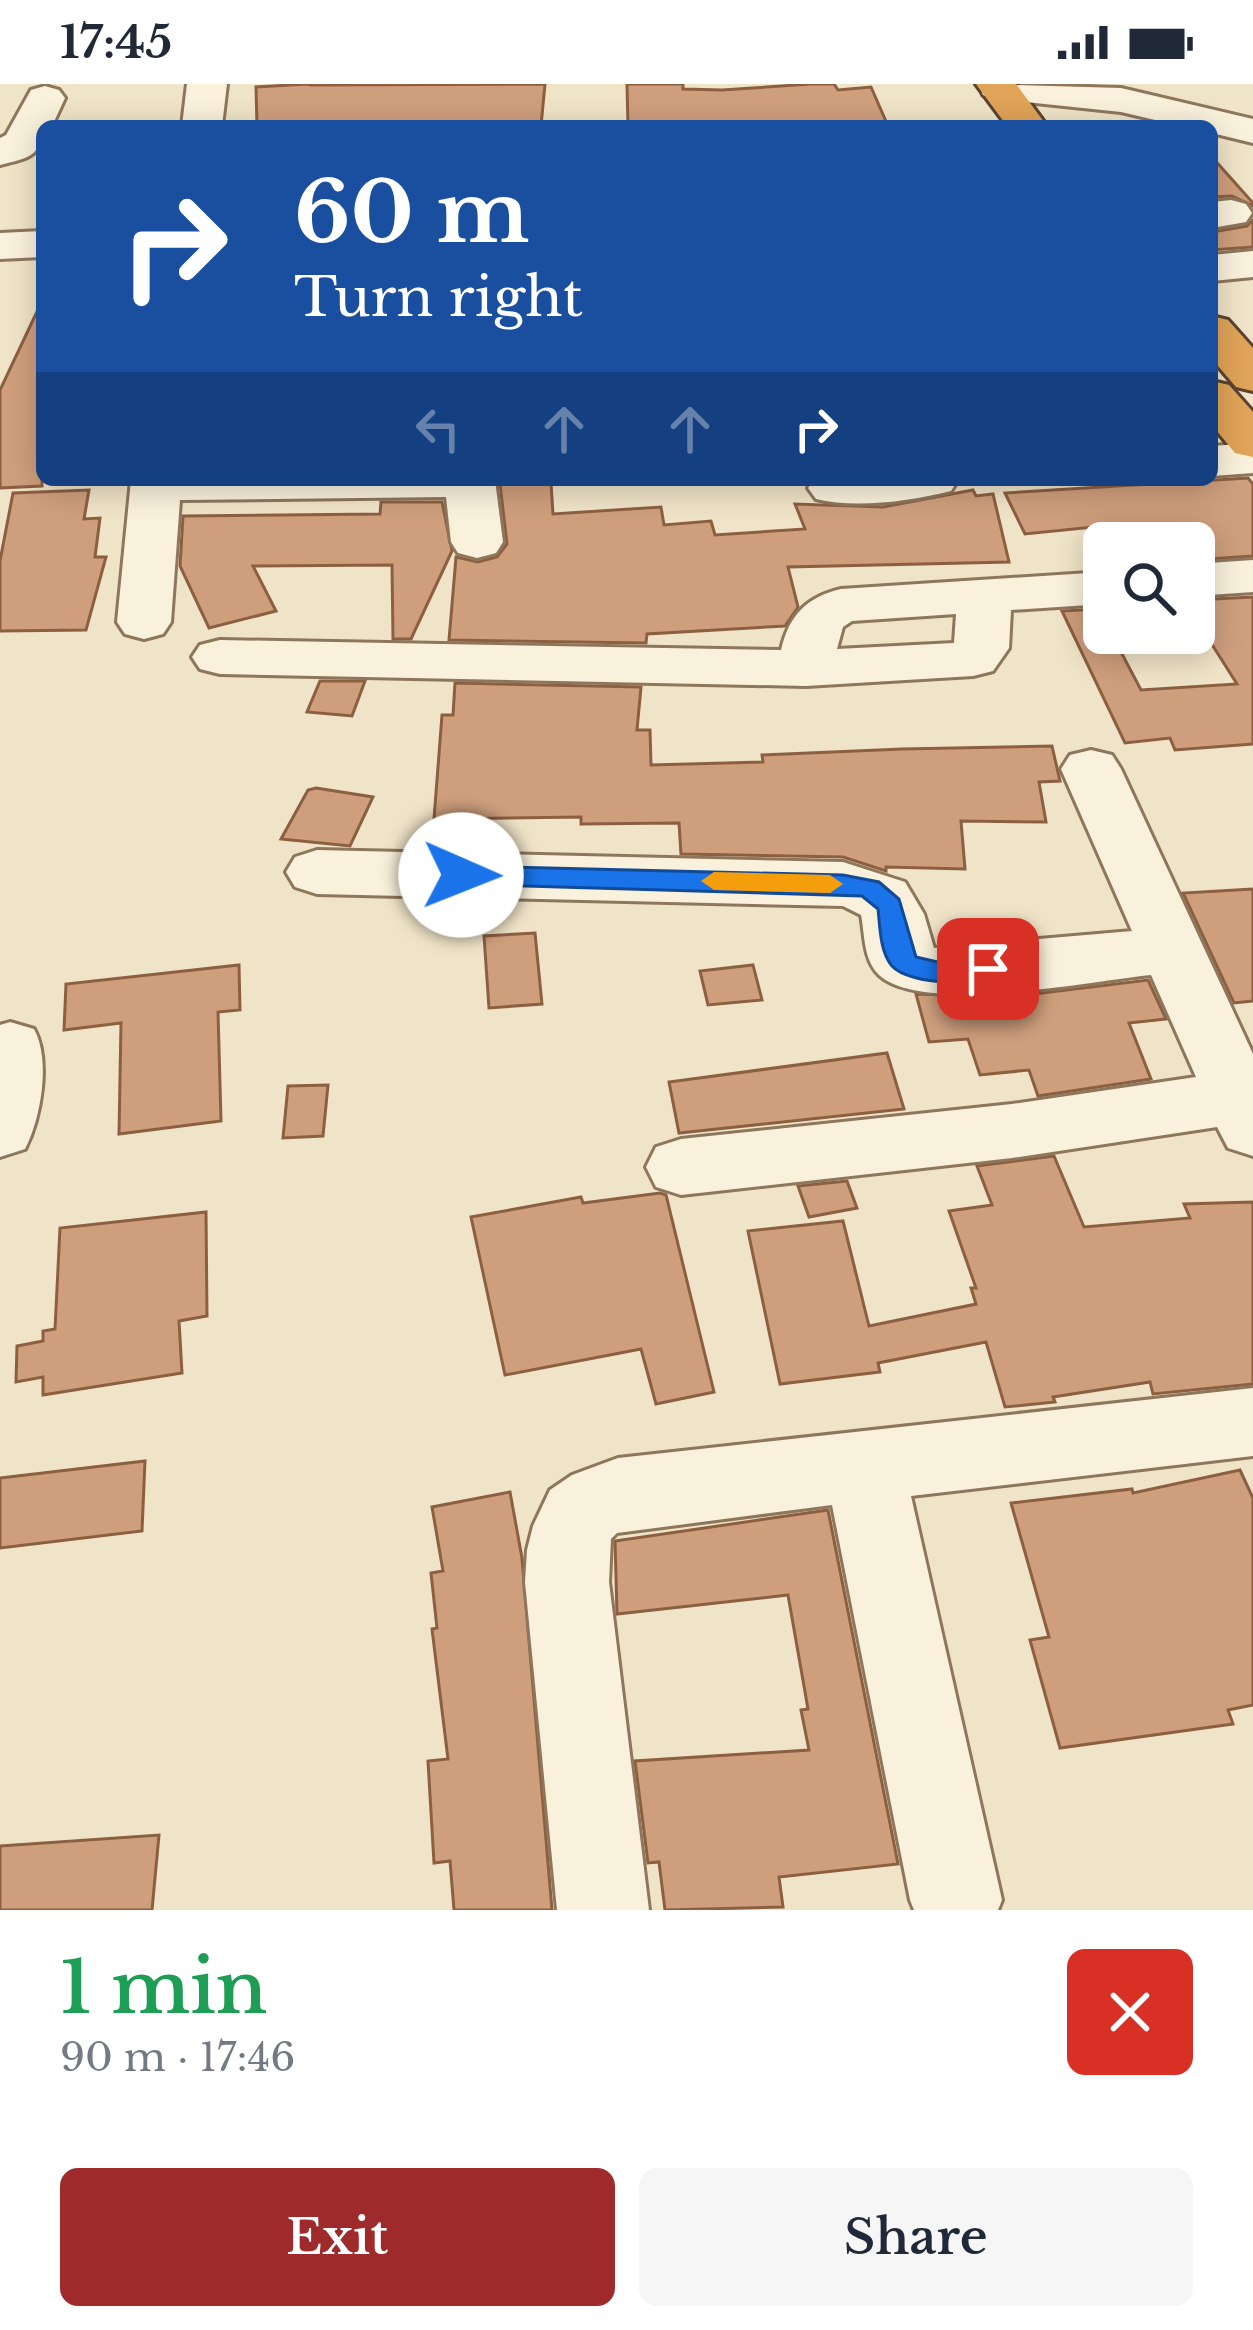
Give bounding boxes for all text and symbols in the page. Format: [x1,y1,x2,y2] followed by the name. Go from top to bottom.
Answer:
[60,14,172,70] text: 17:45
[294,161,529,265] text: 60 m
[96,168,252,324] icon: right
[294,264,583,331] text: Turn right
[405,396,471,462] icon: left
[531,396,597,462] icon: ahead
[657,396,723,462] icon: ahead
[783,396,849,462] icon: right
[1083,522,1215,654] map controls
[1083,522,1215,654] button: search
[398,812,524,938] position arrow
[937,918,1039,1020] pin
[955,936,1021,1002] icon: arrive
[60,1943,267,2032] text: 1 min
[1067,1949,1193,2075] button: close
[60,2033,295,2082] text: 90 m · 17:46
[60,2168,615,2306] button: Exit
[639,2168,1193,2306] button: Share

